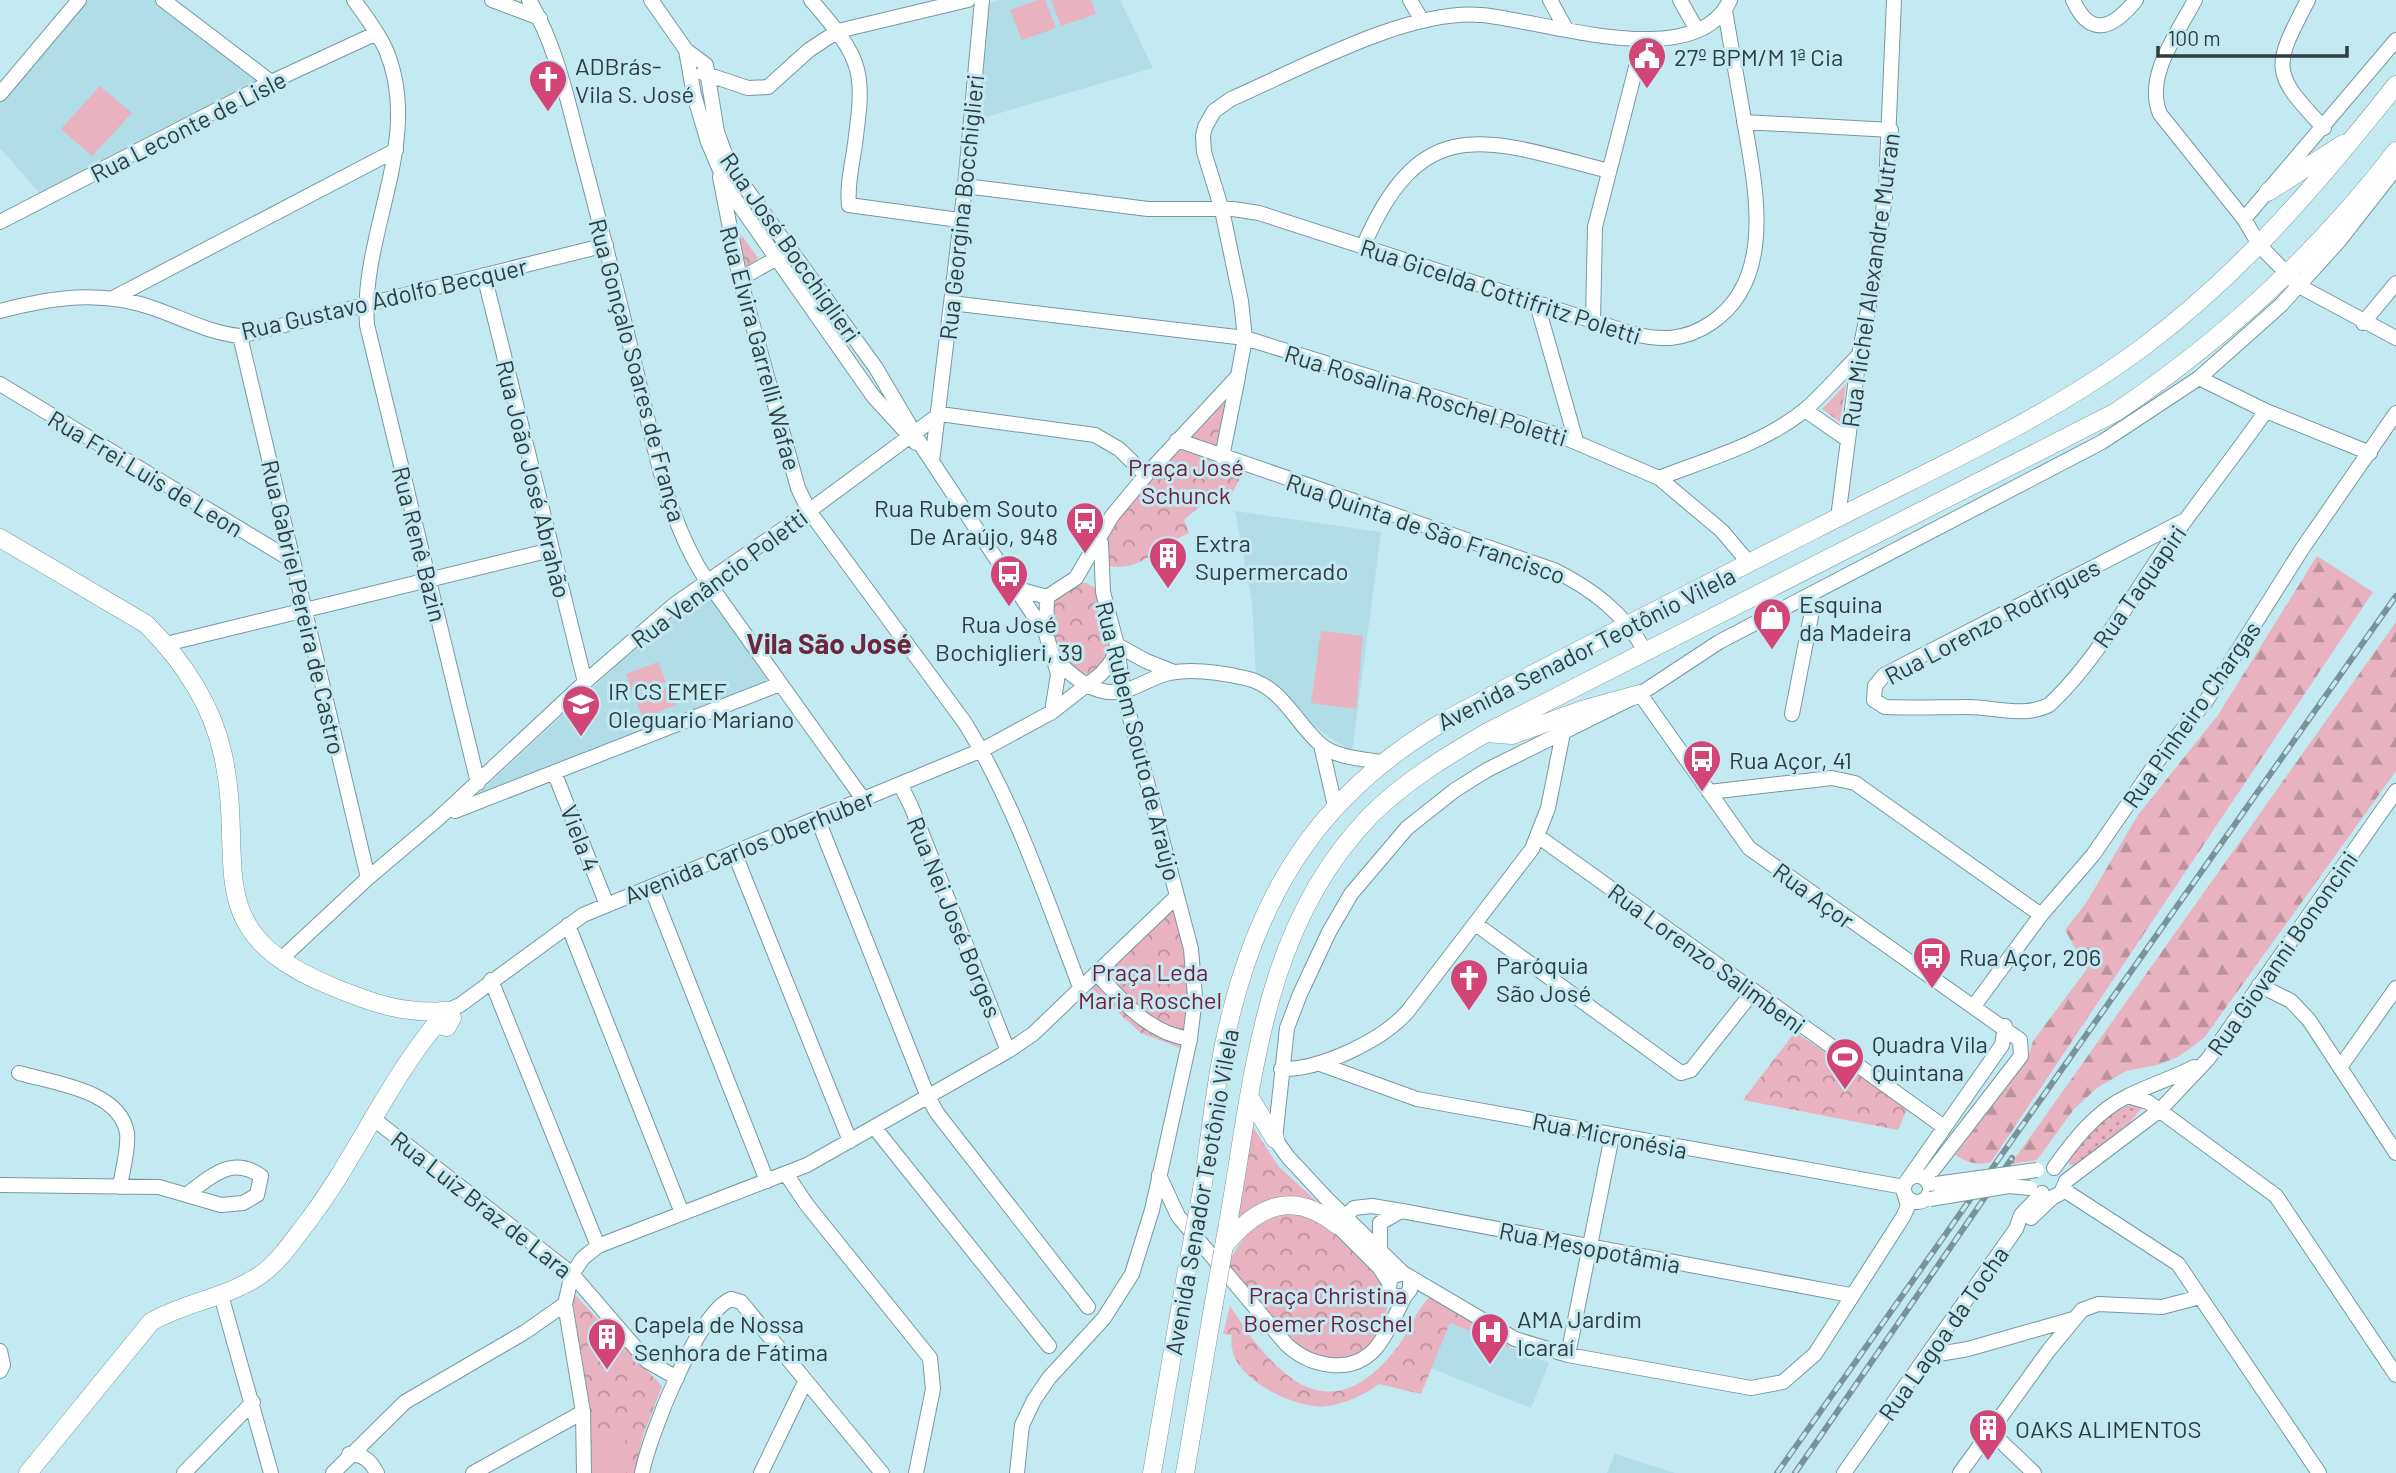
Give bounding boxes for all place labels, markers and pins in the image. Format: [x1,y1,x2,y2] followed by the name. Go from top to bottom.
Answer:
[1626,35,1668,90] public building icon: 27º BPM/M 1ª Cia
[1674,42,1843,71] place label: 27º BPM/M 1ª Cia
[575,51,694,108] place label: ADBrás- Vila S. José
[527,58,569,113] church icon: ADBrás- Vila S. José
[874,493,1058,550] place label: Rua Rubem Souto De Araújo, 948
[1064,500,1106,555] bus stop icon: Rua Rubem Souto De Araújo, 948
[1195,528,1349,585] place label: Extra Supermercado
[1147,535,1189,590] building icon: Extra Supermercado
[988,553,1030,608] bus stop icon: Rua José Bochiglieri, 39
[1799,589,1912,646] place label: Esquina da Madeira
[1751,596,1793,651] shop icon: Esquina da Madeira
[935,609,1083,666] place label: Rua José Bochiglieri, 39
[608,676,794,733] place label: IR CS EMEF Oleguario Mariano
[560,683,602,738] school or university icon: IR CS EMEF Oleguario Mariano
[1681,738,1723,793] bus stop icon: Rua Açor, 41
[1729,745,1852,774] place label: Rua Açor, 41
[1911,935,1953,990] bus stop icon: Rua Açor, 206
[1959,942,2101,971] place label: Rua Açor, 206
[1496,950,1591,1007] place label: Paróquia São José
[1448,957,1490,1012] church icon: Paróquia São José
[1872,1029,1988,1086] place label: Quadra Vila Quintana
[1824,1036,1866,1091] sports icon: Quadra Vila Quintana
[1517,1304,1642,1361] place label: AMA Jardim Icaraí
[634,1309,828,1366] place label: Capela de Nossa Senhora de Fátima
[1469,1311,1511,1366] hospital icon: AMA Jardim Icaraí
[586,1316,628,1371] building icon: Capela de Nossa Senhora de Fátima
[1967,1407,2009,1462] building icon: OAKS ALIMENTOS
[2015,1414,2202,1443] place label: OAKS ALIMENTOS

